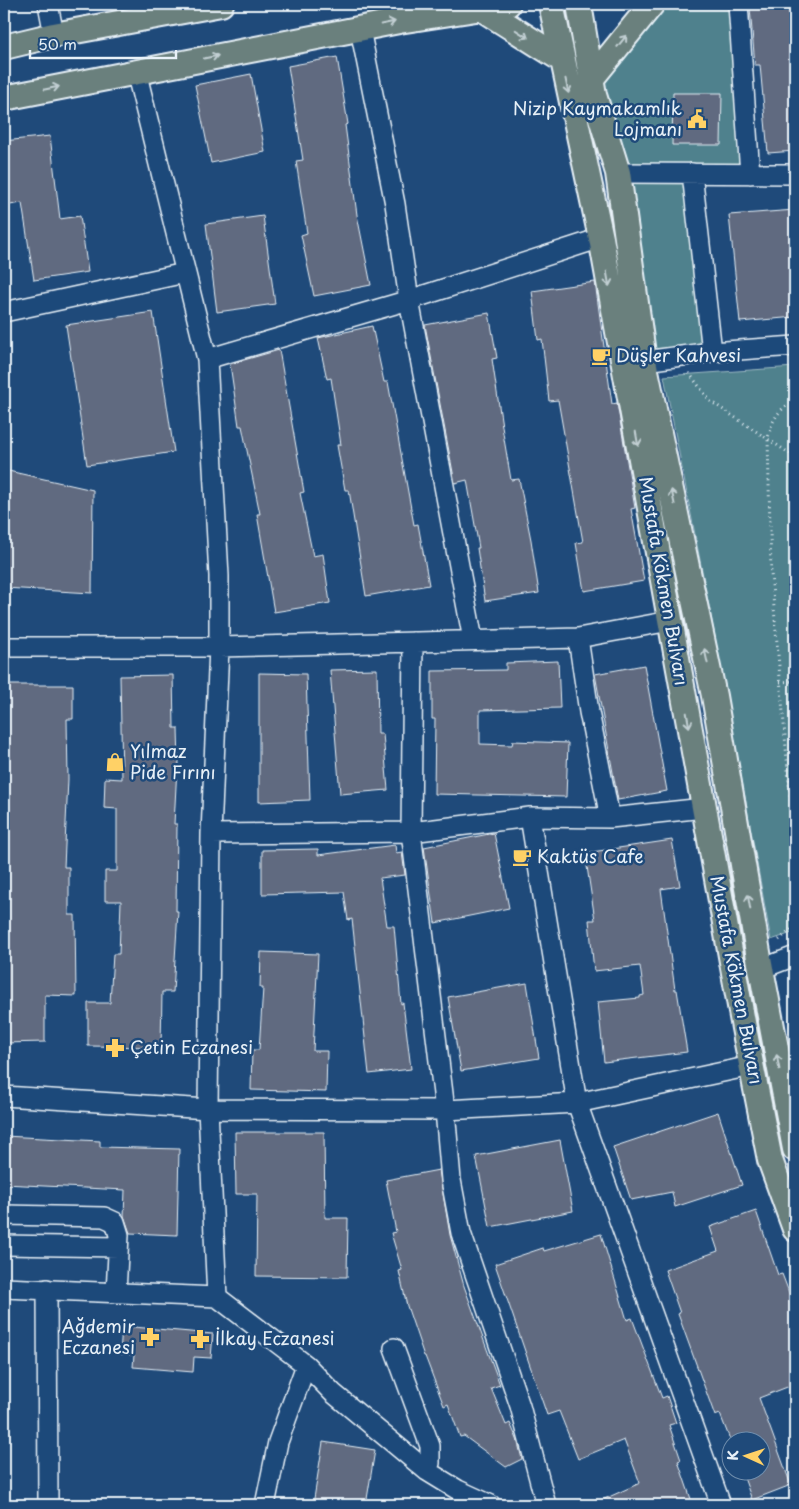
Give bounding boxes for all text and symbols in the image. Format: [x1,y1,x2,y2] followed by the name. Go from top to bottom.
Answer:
[379,18,395,27] one-way arrow
[30,28,176,60] scale bar
[514,29,528,39] one-way arrow
[38,32,77,55] text: 50 m
[616,35,627,48] one-way arrow
[203,52,219,62] one-way arrow
[563,78,572,94] one-way arrow
[43,83,59,93] one-way arrow
[513,94,682,142] place label: Nizip Kaymakamlık Lojmanı
[686,108,708,130] public building icon: Nizip Kaymakamlık Lojmanı
[604,271,614,287] one-way arrow
[616,341,741,368] place label: Düşler Kahvesi
[590,345,612,367] cafe icon: Düşler Kahvesi
[633,431,643,447] one-way arrow
[633,474,696,687] street label: Mustafa Kökmen Bulvarı
[668,490,677,506] one-way arrow
[701,649,710,665] one-way arrow
[683,711,693,727] one-way arrow
[130,737,216,785] place label: Yılmaz Pide Fırını
[104,751,126,773] shop icon: Yılmaz Pide Fırını
[537,842,643,869] place label: Kaktüs Cafe
[511,846,533,868] cafe icon: Kaktüs Cafe
[704,873,771,1086] street label: Mustafa Kökmen Bulvarı
[744,895,754,911] one-way arrow
[130,1033,253,1060] place label: Çetin Eczanesi
[104,1037,126,1059] pharmacy icon: Çetin Eczanesi
[773,1055,783,1071] one-way arrow
[62,1312,136,1360] place label: Ağdemir Eczanesi
[215,1324,335,1351] place label: İlkay Eczanesi
[139,1326,161,1348] pharmacy icon: Ağdemir Eczanesi
[189,1328,211,1350] pharmacy icon: İlkay Eczanesi
[722,1432,772,1482] north arrow
[722,1450,743,1461] text: K

